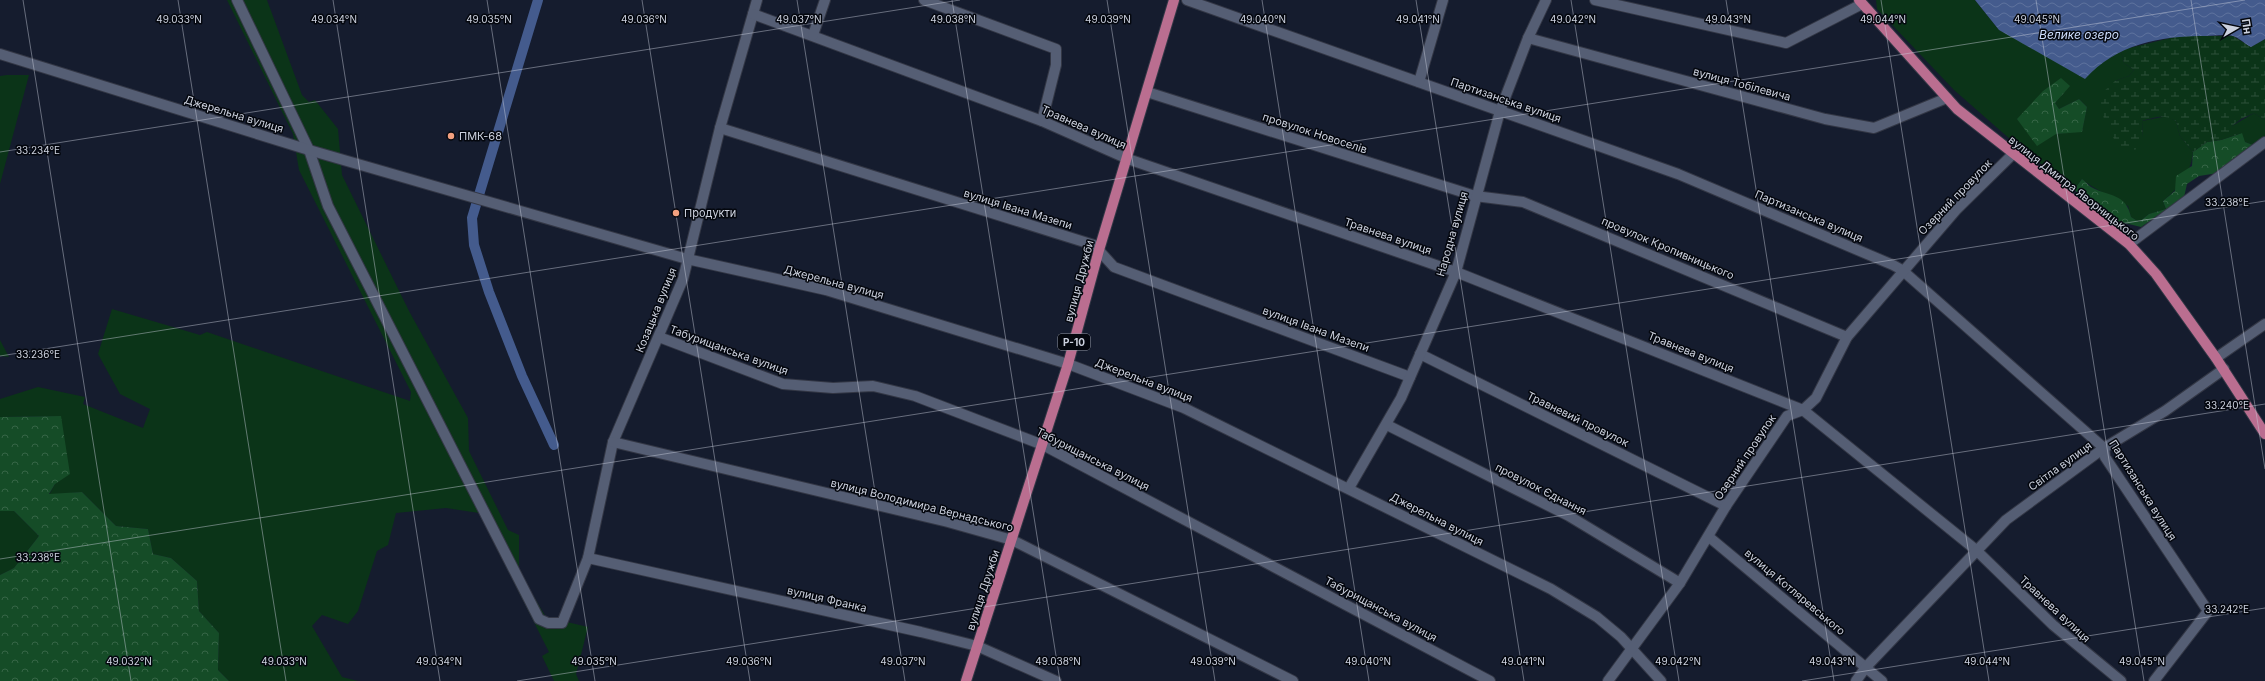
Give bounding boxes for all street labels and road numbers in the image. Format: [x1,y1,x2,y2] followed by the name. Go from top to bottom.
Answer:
[1692,64,1792,104] street label: вулиця Тобілевича
[1449,74,1563,126] street label: Партизанська вулиця
[183,92,285,136] street label: Джерельна вулиця
[1039,102,1129,152] street label: Травнева вулиця
[1261,109,1369,157] street label: провулок Новоселів
[2006,133,2142,244] street label: вулиця Дмитра Яворницького
[1915,156,1995,238] street label: Озерний провулок
[962,186,1074,232] street label: вулиця Івана Мазепи
[1753,187,1865,245] street label: Партизанська вулиця
[1433,190,1471,278] street label: Народна вулиця
[1342,214,1434,258] street label: Травнева вулиця
[1600,214,1737,283] street label: провулок Кропивницького
[1061,239,1097,323] street label: вулиця Дружби
[782,262,886,302] street label: Джерельна вулиця
[633,265,679,355] street label: Козацька вулиця
[1261,303,1371,355] street label: вулиця Івана Мазепи
[668,322,790,378] street label: Табурищанська вулиця
[1646,328,1736,376] street label: Травнева вулиця
[1058,334,1090,350] road number: Р-10
[1093,355,1195,405] street label: Джерельна вулиця
[1525,388,1631,450] street label: Травневий провулок
[1711,412,1779,502] street label: Озерний провулок
[1034,424,1152,494] street label: Табурищанська вулиця
[2106,437,2180,543] street label: Партизанська вулиця
[2026,438,2094,494] street label: Світла вулиця
[1493,460,1589,518] street label: провулок Єднання
[829,476,1015,535] street label: вулиця Володимира Вернадського
[1388,489,1486,549] street label: Джерельна вулиця
[1742,546,1848,638] street label: вулиця Котляревського
[963,548,1003,632] street label: вулиця Дружби
[1322,573,1440,645] street label: Табурищанська вулиця
[2017,573,2093,645] street label: Травнева вулиця
[786,583,868,615] street label: вулиця Франка

